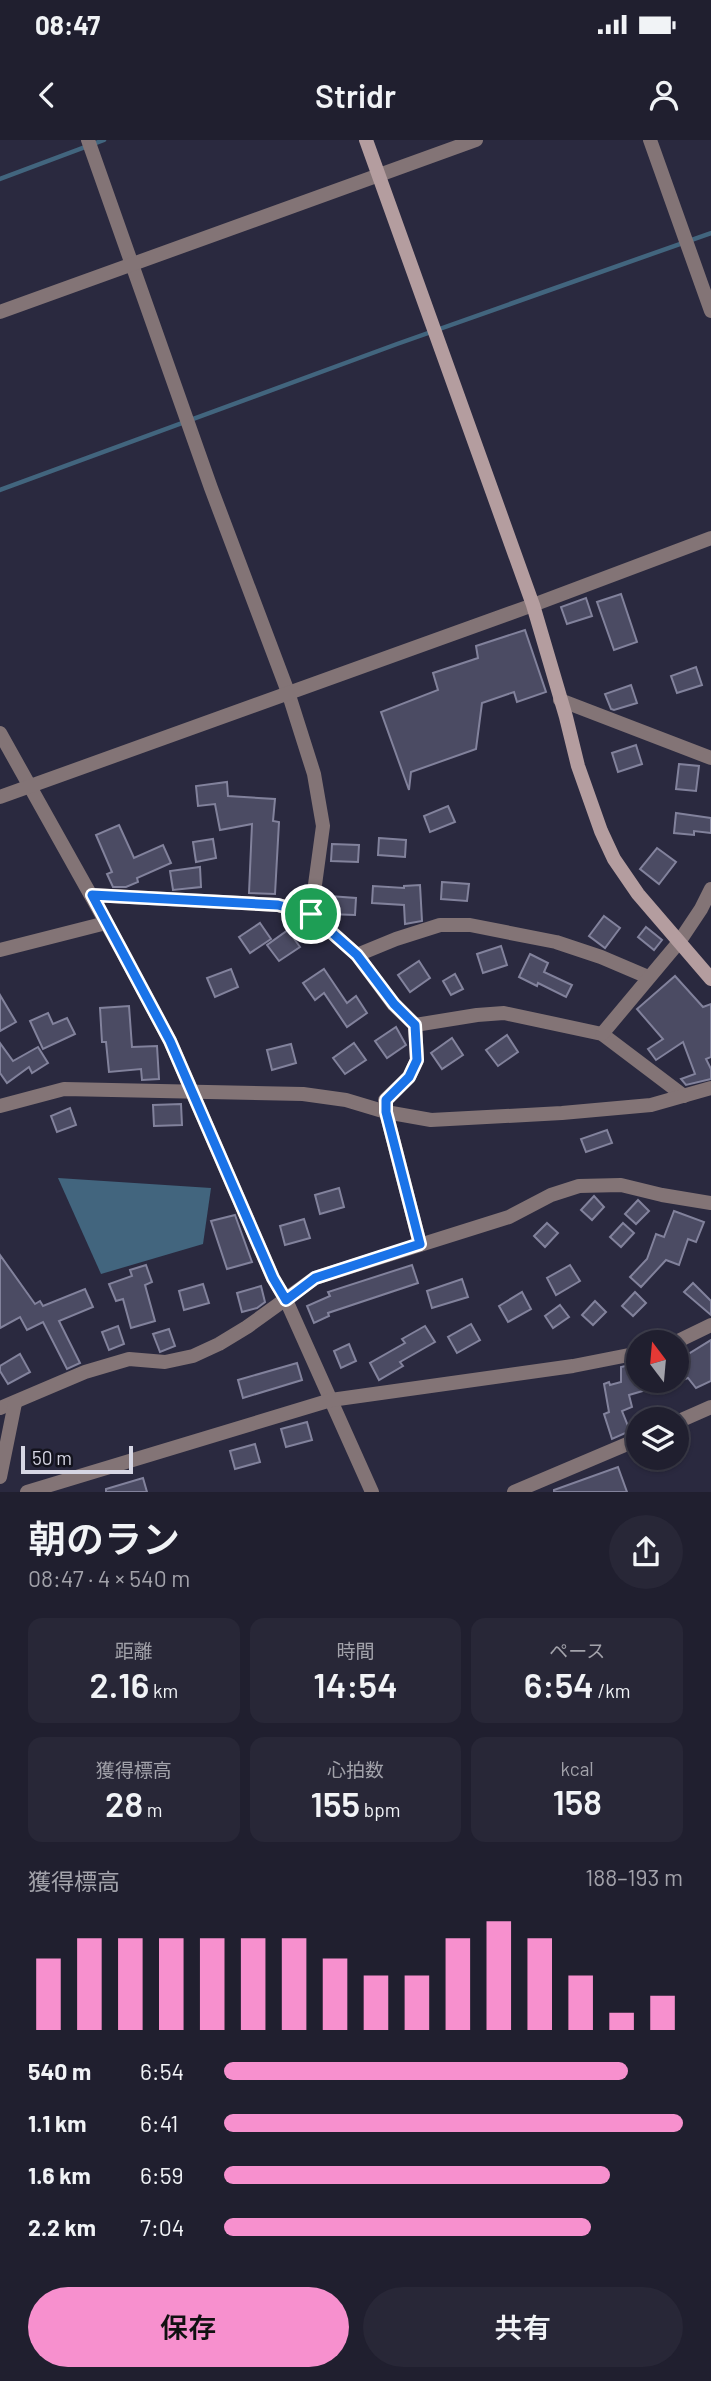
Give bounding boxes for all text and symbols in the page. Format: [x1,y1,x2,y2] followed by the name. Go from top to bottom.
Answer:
[35,9,100,40] text: 08:47
[28,76,66,114] icon: back
[315,76,396,114] text: Stridr
[645,76,683,114] icon: person
[281,884,341,944] pin
[292,895,330,933] icon: arrive
[626,1330,690,1393] north arrow
[626,1330,689,1470] map controls
[626,1407,689,1470] button: layers
[21,1443,133,1475] scale bar
[32,1446,72,1469] text: 50 m
[28,1515,180,1561] text: 朝のラン
[609,1515,683,1589] button: share
[28,1564,190,1592] text: 08:47 · 4 × 540 m
[115,1639,153,1662] text: 距離
[336,1639,375,1662] text: 時間
[549,1639,605,1662] text: ペース
[89,1663,149,1705] text: 2.16
[313,1663,398,1705] text: 14:54
[524,1663,594,1705] text: 6:54
[149,1679,178,1702] text: km
[594,1679,630,1702] text: /km
[561,1757,594,1780] text: kcal
[96,1758,172,1781] text: 獲得標高
[327,1758,384,1781] text: 心拍数
[552,1780,602,1822] text: 158
[105,1782,143,1824] text: 28
[311,1782,360,1824] text: 155
[143,1798,163,1821] text: m
[360,1798,400,1821] text: bpm
[585,1863,683,1891] text: 188–193 m
[28,1867,120,1895] text: 獲得標高
[28,2057,91,2085] text: 540 m
[140,2057,184,2085] text: 6:54
[28,2109,87,2137] text: 1.1 km
[140,2109,178,2137] text: 6:41
[28,2161,91,2189] text: 1.6 km
[140,2161,183,2189] text: 6:59
[28,2213,96,2241] text: 2.2 km
[140,2213,184,2241] text: 7:04
[28,2287,349,2367] button: 保存
[363,2287,683,2367] button: 共有

